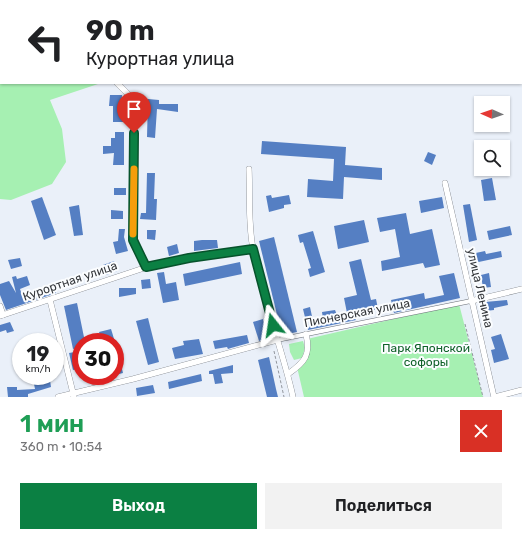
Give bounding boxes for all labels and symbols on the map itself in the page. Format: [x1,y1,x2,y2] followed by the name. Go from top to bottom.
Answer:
[117,92,151,133] pin
[474,96,510,132] north arrow
[464,247,496,329] street label: улица Ленина
[21,258,119,304] street label: Курортная улица
[303,296,411,330] street label: Пионерская улица
[252,304,294,346] position arrow
[72,333,124,385] speed limit sign: 30
[382,341,470,369] park label: Парк Японской софоры

